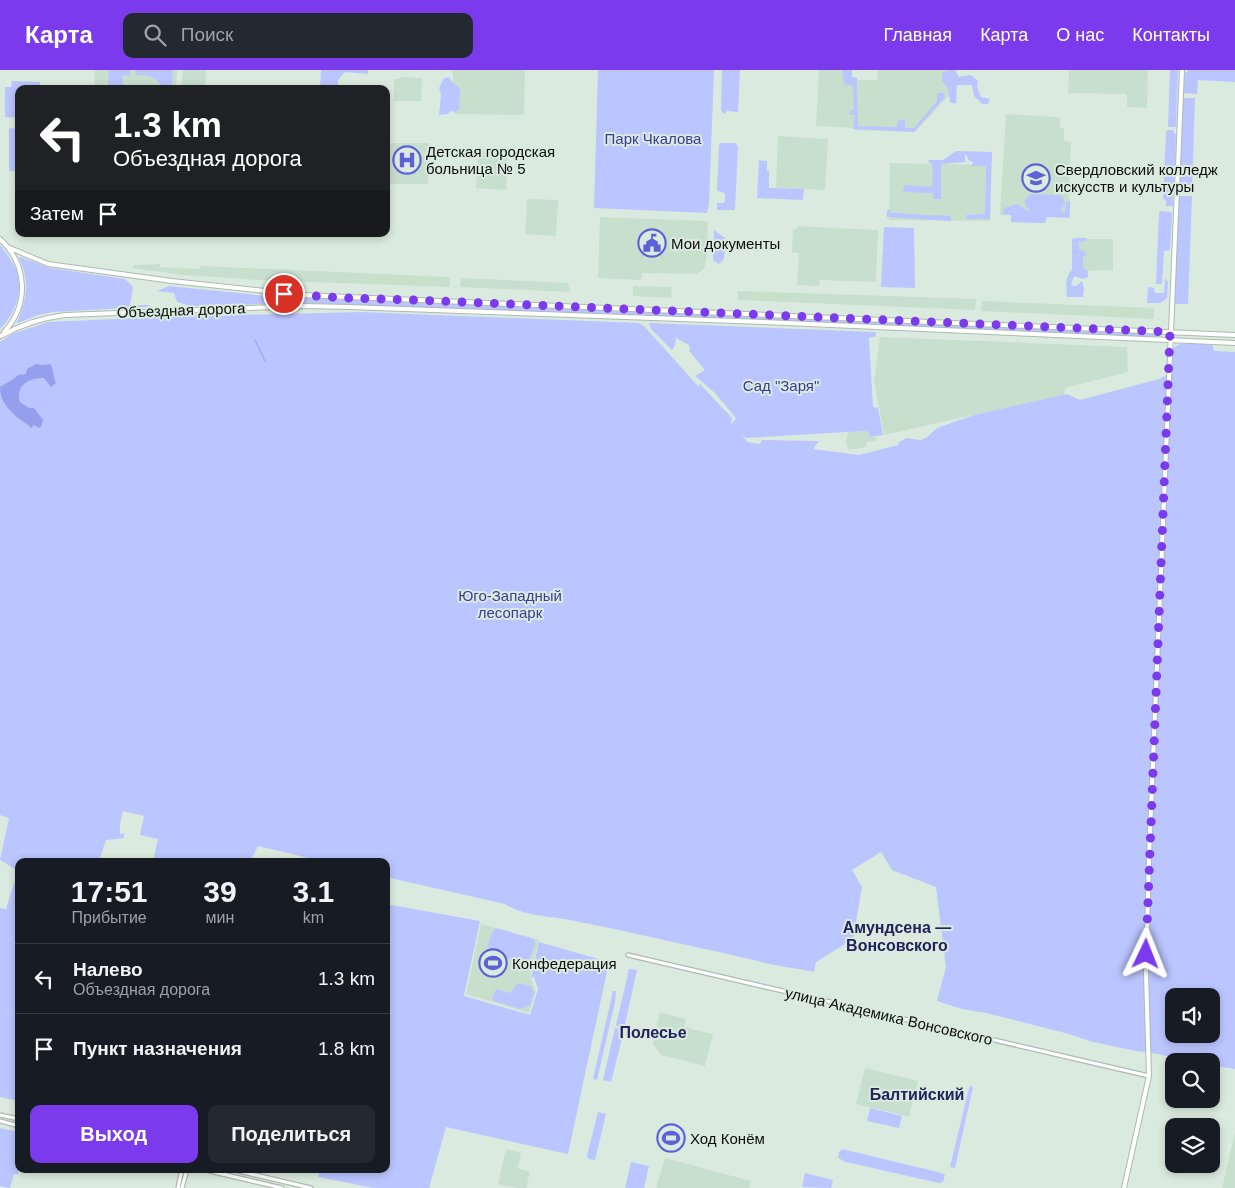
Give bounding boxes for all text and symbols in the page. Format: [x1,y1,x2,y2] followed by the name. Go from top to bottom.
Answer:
[123,13,473,58] search box
[25,21,93,48] text: Карта
[141,21,169,49] icon: search
[181,24,233,45] text: Поиск
[884,25,952,45] text: Главная
[980,25,1028,45] text: Карта
[1056,25,1104,45] text: О нас
[1132,25,1210,45] text: Контакты
[30,105,95,170] icon: left
[113,105,222,144] text: 1.3 km
[605,130,702,147] park label: Парк Чкалова
[426,143,555,177] place label: Детская городская больница № 5
[392,145,422,175] hospital icon: Детская городская больница № 5
[113,146,302,171] text: Объездная дорога
[1055,161,1218,195] place label: Свердловский колледж искусств и культуры
[1021,163,1051,193] school or university icon: Свердловский колледж искусств и культуры
[94,200,122,228] icon: arrive
[30,203,84,224] text: Затем
[637,228,667,258] public building icon: Мои документы
[671,235,780,252] place label: Мои документы
[263,273,305,315] pin
[270,280,298,308] icon: arrive
[116,299,246,321] street label: Объездная дорога
[743,377,819,394] park label: Сад "Заря"
[458,587,562,621] park label: Юго-Западный лесопарк
[71,875,148,908] text: 17:51
[203,875,237,908] text: 39
[292,875,334,908] text: 3.1
[72,909,147,926] text: Прибытие
[206,909,234,926] text: мин
[303,909,324,926] text: km
[843,919,951,954] district label: Амундсена — Вонсовского
[1119,927,1171,979] position arrow
[478,948,508,978] sports icon: Конфедерация
[512,955,617,972] place label: Конфедерация
[73,959,143,980] text: Налево
[30,965,58,993] icon: left
[318,968,375,989] text: 1.3 km
[73,981,210,998] text: Объездная дорога
[784,984,994,1048] street label: улица Академика Вонсовского
[1165,988,1220,1173] map controls
[1165,988,1220,1043] button: sound
[619,1024,687,1041] district label: Полесье
[30,1035,58,1063] icon: arrive
[73,1038,242,1059] text: Пункт назначения
[318,1038,375,1059] text: 1.8 km
[1165,1053,1220,1108] button: search
[870,1086,964,1103] district label: Балтийский
[30,1105,198,1163] button: Выход
[208,1105,375,1163] button: Поделиться
[1165,1118,1220,1173] button: layers
[656,1123,686,1153] sports icon: Ход Конём
[690,1130,765,1147] place label: Ход Конём

